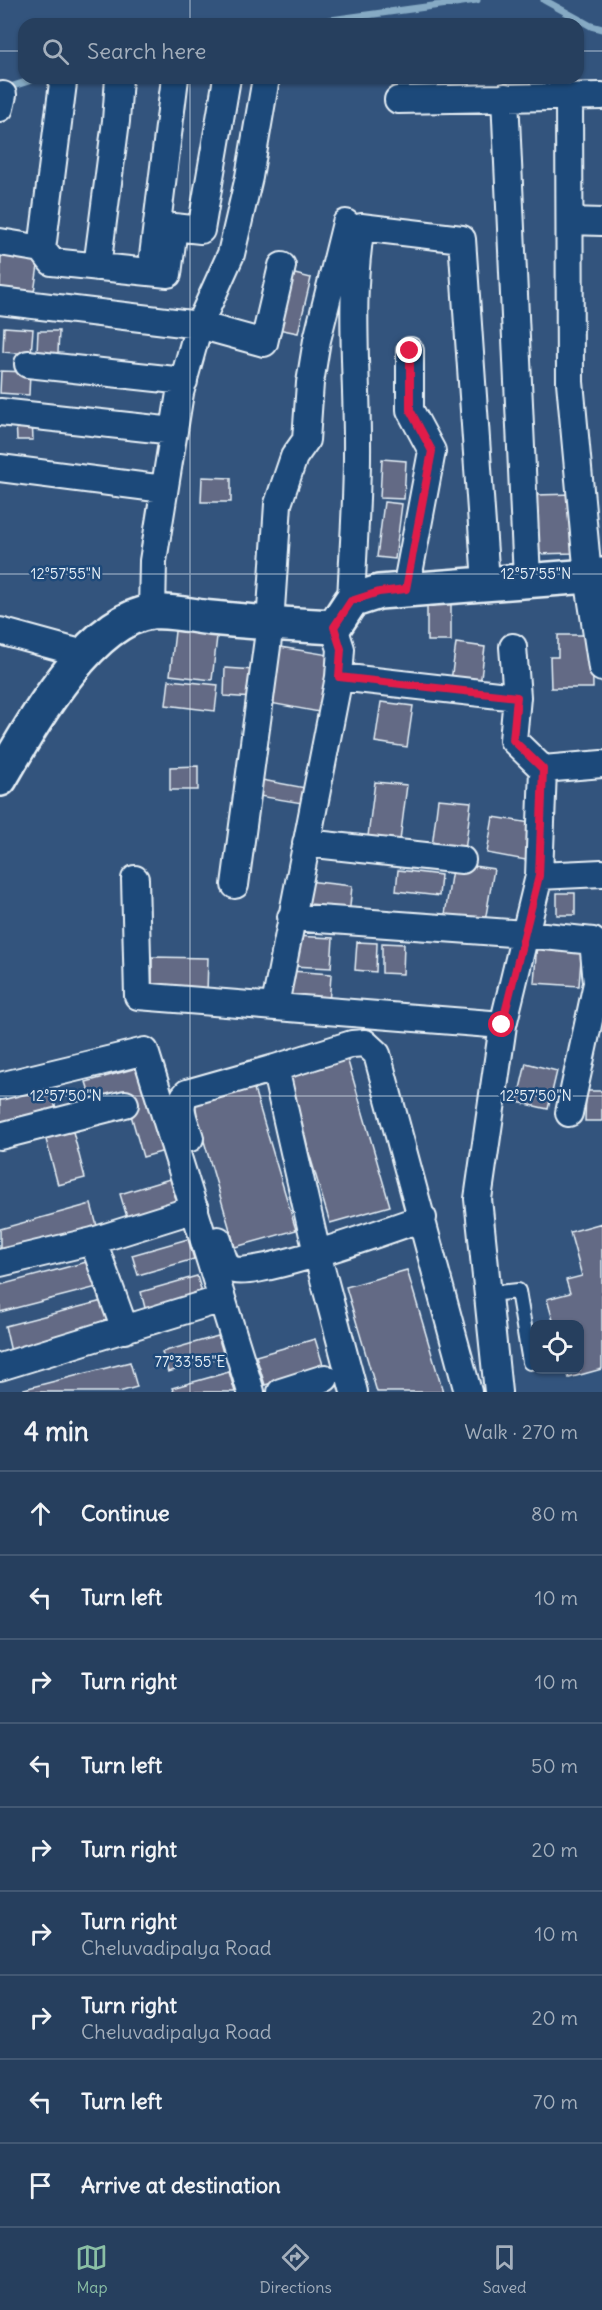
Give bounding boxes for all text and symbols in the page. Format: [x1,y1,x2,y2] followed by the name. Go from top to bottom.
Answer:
[18,18,584,84] search box
[39,35,72,68] icon: search
[87,37,206,65] text: Search here
[396,337,422,363] route end
[31,564,101,583] text: 12°57'55"N
[501,564,571,583] text: 12°57'55"N
[488,1011,514,1037] route start
[30,1086,102,1105] text: 12°57'50"N
[500,1086,572,1105] text: 12°57'50"N
[530,1320,584,1374] map controls
[530,1320,584,1374] button: locate
[155,1352,226,1371] text: 77°33'55"E
[24,1415,89,1448] text: 4 min
[464,1419,578,1444] text: Walk · 270 m
[24,1497,57,1530] icon: ahead
[81,1499,170,1527] text: Continue
[531,1501,578,1526] text: 80 m
[24,1581,57,1614] icon: left
[81,1583,162,1611] text: Turn left
[535,1585,578,1610] text: 10 m
[24,1665,57,1698] icon: right
[81,1667,177,1695] text: Turn right
[535,1669,578,1694] text: 10 m
[24,1749,57,1782] icon: left
[81,1751,162,1779] text: Turn left
[531,1753,578,1778] text: 50 m
[24,1833,57,1866] icon: right
[81,1835,177,1863] text: Turn right
[532,1837,578,1862] text: 20 m
[81,1907,177,1935] text: Turn right
[24,1917,57,1950] icon: right
[535,1921,578,1946] text: 10 m
[81,1935,272,1960] text: Cheluvadipalya Road
[81,1991,177,2019] text: Turn right
[24,2001,57,2034] icon: right
[532,2005,578,2030] text: 20 m
[81,2019,272,2044] text: Cheluvadipalya Road
[24,2085,57,2118] icon: left
[81,2087,162,2115] text: Turn left
[533,2089,578,2114] text: 70 m
[24,2169,57,2202] icon: arrive
[81,2171,281,2199] text: Arrive at destination
[75,2241,108,2297] tab: Map
[259,2241,332,2297] tab: Directions
[483,2241,527,2297] tab: Saved

